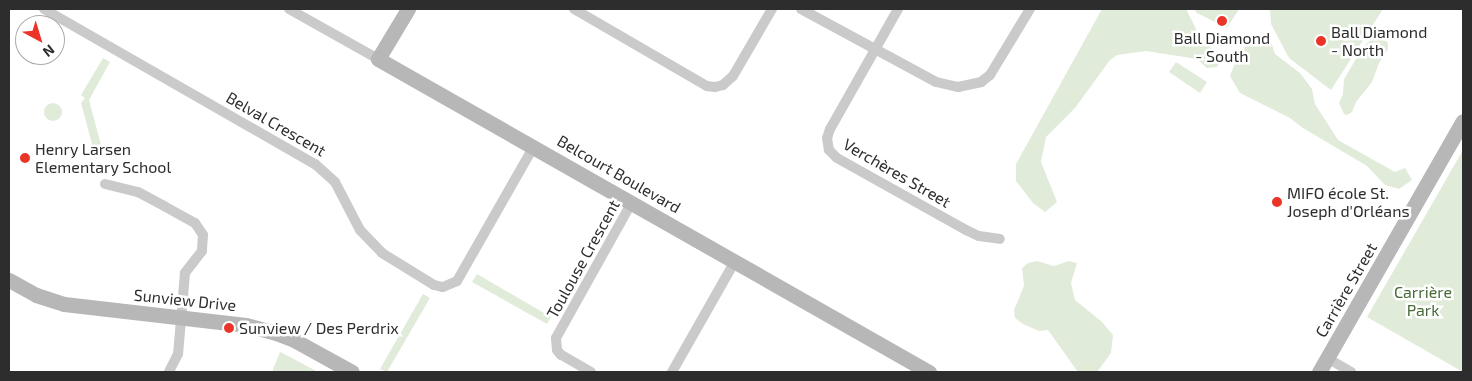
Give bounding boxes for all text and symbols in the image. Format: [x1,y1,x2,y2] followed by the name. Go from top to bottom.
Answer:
[15,15,65,65] north arrow
[1216,15,1228,27] marker: Ball Diamond - South
[1331,22,1428,60] place label: Ball Diamond - North
[1174,28,1270,66] place label: Ball Diamond - South
[1315,35,1327,47] marker: Ball Diamond - North
[40,41,58,61] text: N
[223,88,329,160] street label: Belval Crescent
[554,131,684,217] street label: Belcourt Boulevard
[840,135,954,211] street label: Verchères Street
[35,139,172,177] place label: Henry Larsen Elementary School
[19,152,31,164] marker: Henry Larsen Elementary School
[1287,183,1410,221] place label: MIFO école St. Joseph d'Orléans
[542,196,624,322] street label: Toulouse Crescent
[1271,196,1283,208] marker: MIFO école St. Joseph d'Orléans
[1311,239,1381,341] street label: Carrière Street
[1394,282,1452,320] park label: Carrière Park
[133,285,237,315] street label: Sunview Drive
[239,318,399,338] place label: Sunview / Des Perdrix
[223,322,235,334] marker: Sunview / Des Perdrix

